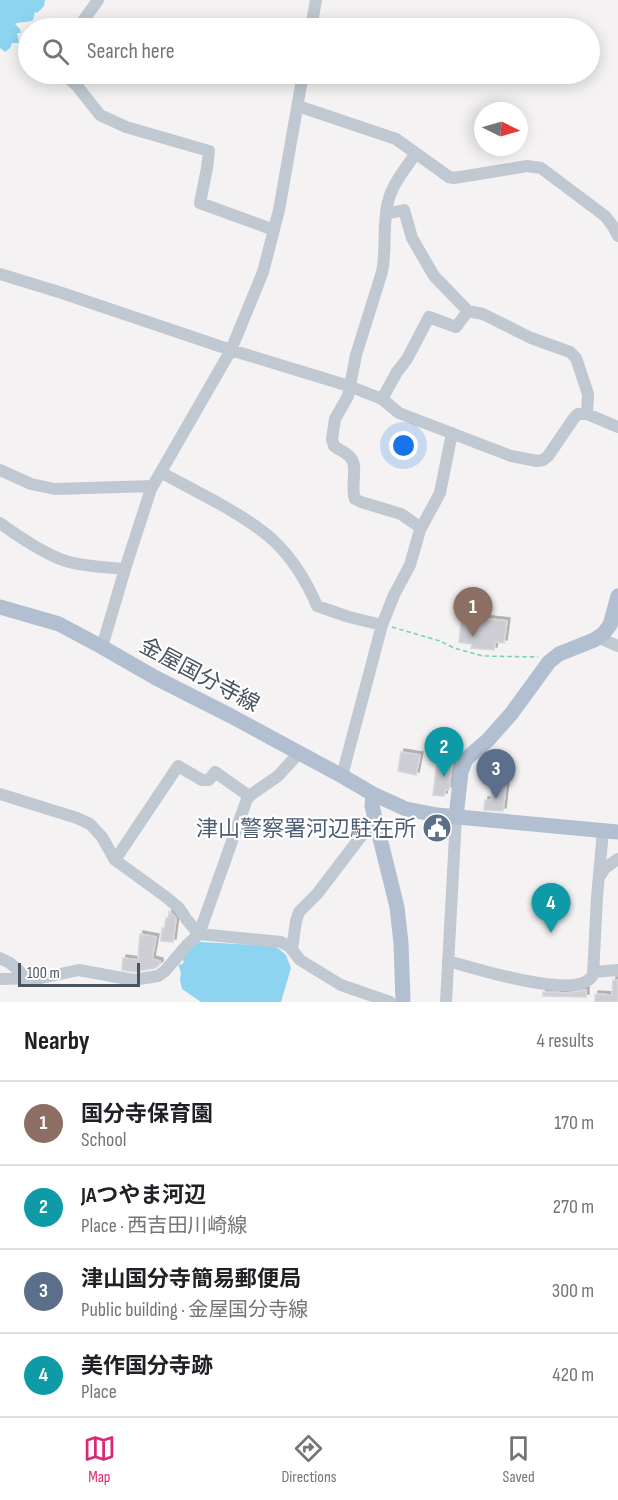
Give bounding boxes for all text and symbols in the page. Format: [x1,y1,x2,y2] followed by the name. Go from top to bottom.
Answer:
[18,18,600,84] search box
[39,35,72,68] icon: search
[87,38,174,65] text: Search here
[474,102,528,156] north arrow
[389,431,418,460] your location
[454,588,492,637] pin: 1
[135,632,264,718] street label: 金屋国分寺線
[424,728,464,777] pin: 2
[476,750,516,799] pin: 3
[421,812,453,844] public building icon: 津山警察署河辺駐在所
[196,816,416,843] place label: 津山警察署河辺駐在所
[532,884,570,933] pin: 4
[18,960,140,988] scale bar
[27,964,60,983] text: 100 m
[24,1026,90,1057] text: Nearby
[537,1029,594,1053] text: 4 results
[81,1101,213,1128] text: 国分寺保育園
[40,1111,47,1135] text: 1
[554,1111,594,1135] text: 170 m
[81,1128,126,1152] text: School
[81,1182,206,1209] text: JAつやま河辺
[39,1195,48,1219] text: 2
[553,1195,594,1219] text: 270 m
[81,1214,247,1238] text: Place · 西吉田川崎線
[81,1266,301,1293] text: 津山国分寺簡易郵便局
[39,1279,48,1303] text: 3
[552,1279,594,1303] text: 300 m
[81,1298,308,1322] text: Public building · 金屋国分寺線
[81,1353,213,1380] text: 美作国分寺跡
[39,1363,48,1387] text: 4
[552,1363,594,1387] text: 420 m
[81,1380,117,1404] text: Place
[83,1432,116,1487] tab: Map
[281,1432,337,1487] tab: Directions
[502,1432,535,1487] tab: Saved

